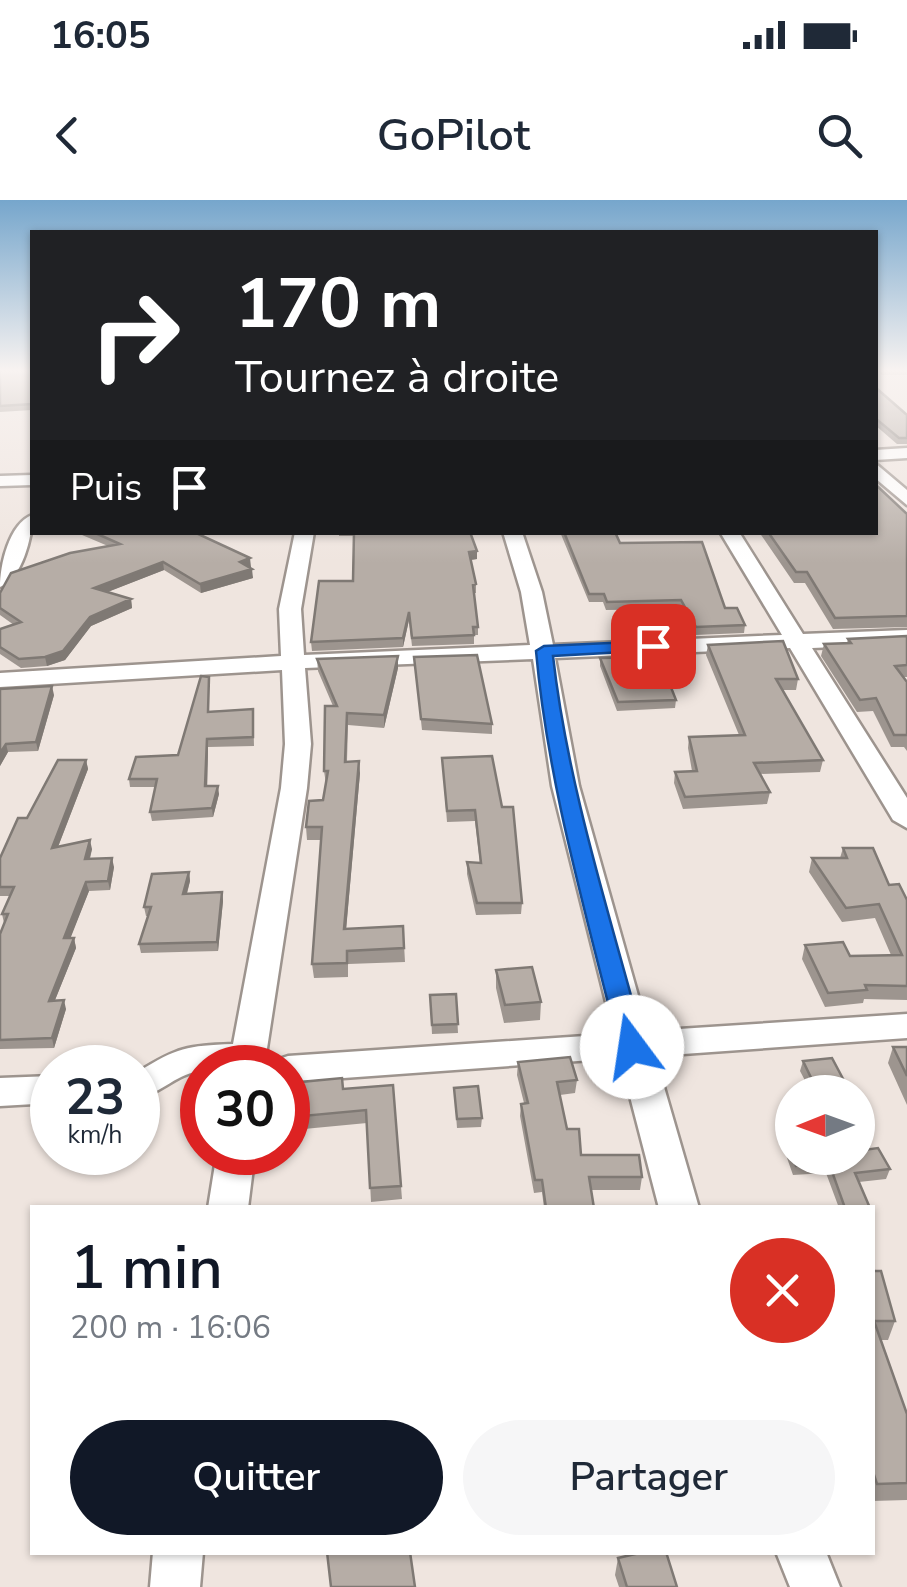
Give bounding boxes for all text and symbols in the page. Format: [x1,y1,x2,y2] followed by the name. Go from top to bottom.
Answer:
[50,10,151,61] text: 16:05
[377,105,530,166] text: GoPilot
[40,108,95,163] icon: back
[812,108,867,163] icon: search
[235,256,441,352] text: 170 m
[70,270,200,400] icon: right
[235,347,559,408] text: Tournez à droite
[162,460,217,515] icon: arrive
[70,462,142,513] text: Puis
[611,604,696,689] pin
[626,619,681,674] icon: arrive
[580,995,684,1099] position arrow
[180,1045,310,1175] speed limit sign: 30
[65,1063,125,1132] text: 23
[775,1075,875,1175] north arrow
[775,1075,875,1175] map controls
[67,1118,123,1152] text: km/h
[70,1227,223,1309] text: 1 min
[730,1238,835,1343] button: close
[70,1306,271,1349] text: 200 m · 16:06
[70,1420,443,1535] button: Quitter
[463,1420,835,1535] button: Partager

